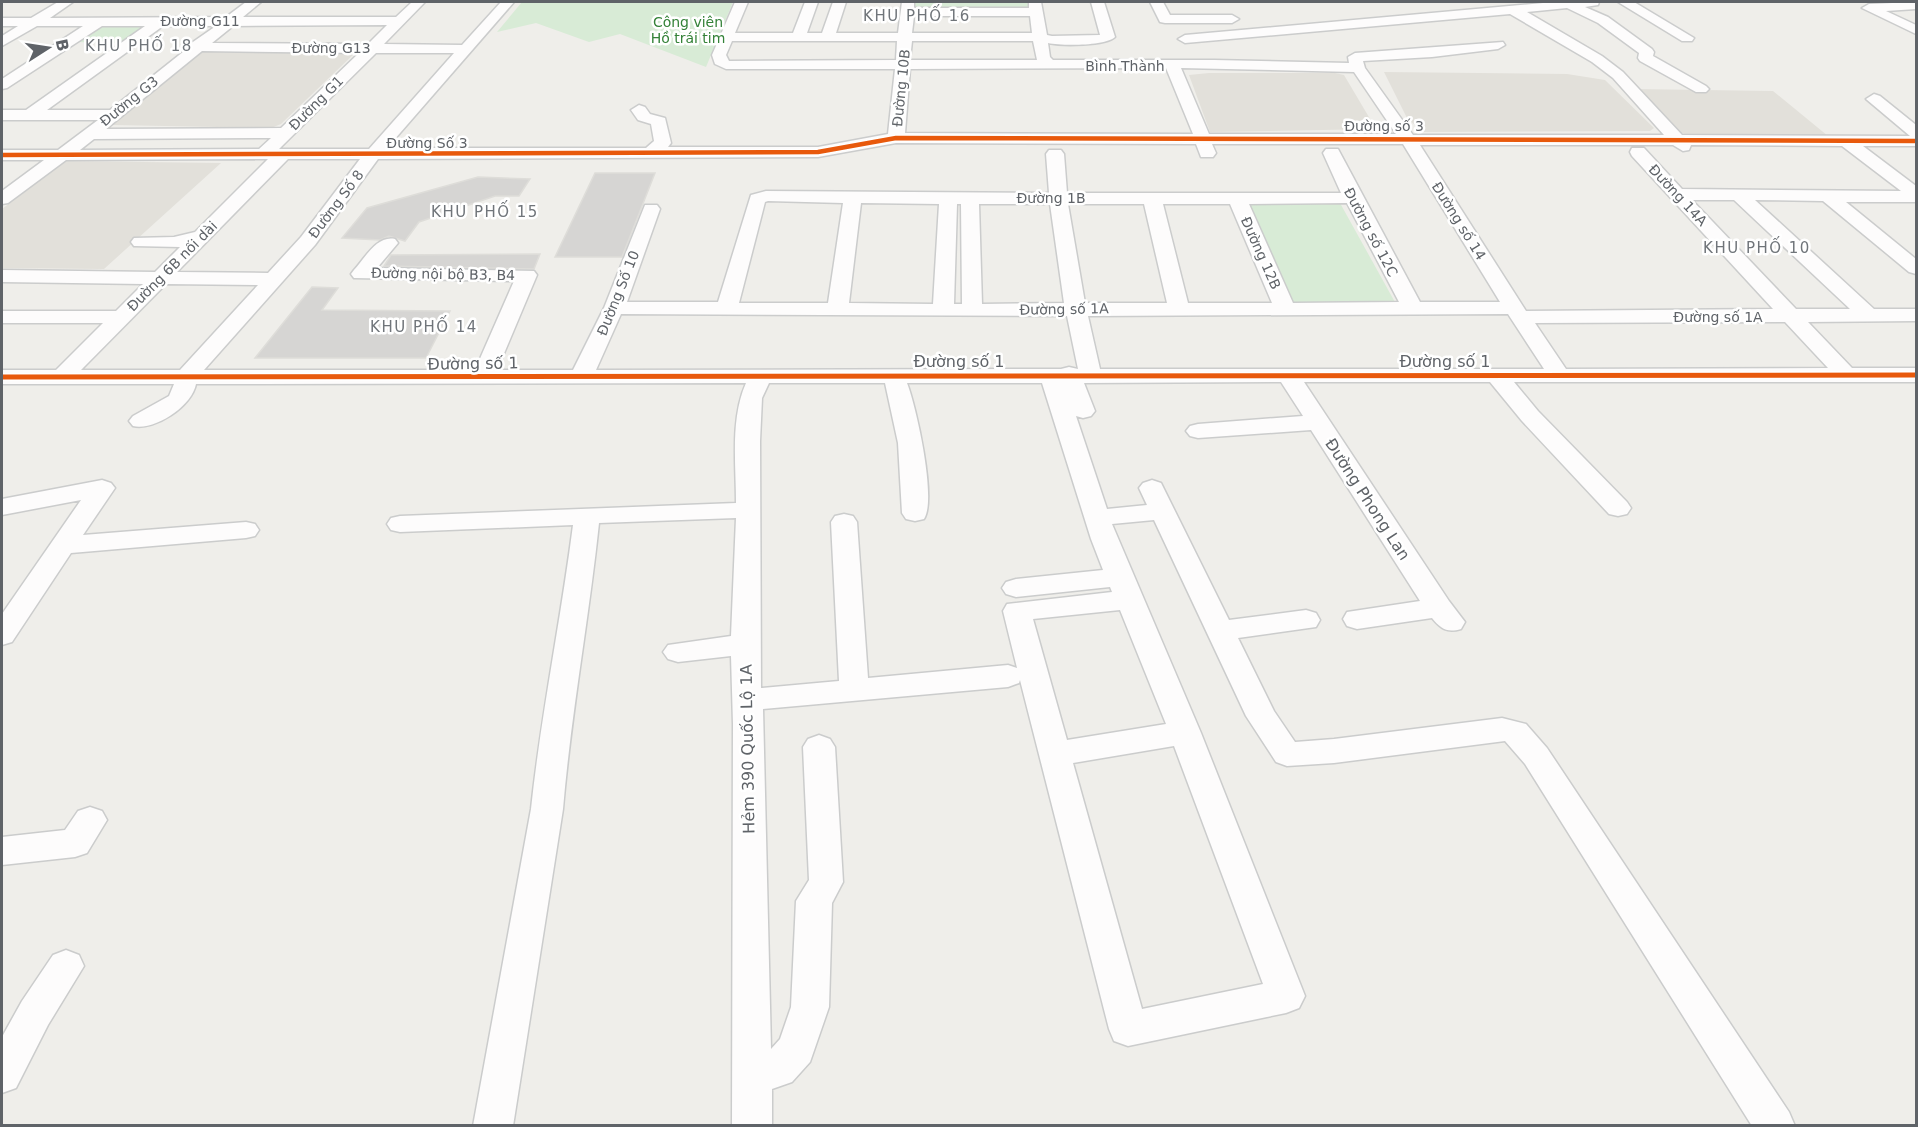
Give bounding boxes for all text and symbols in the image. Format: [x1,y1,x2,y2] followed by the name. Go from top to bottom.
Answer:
[863,4,971,25] district label: KHU PHỐ 16
[160,13,240,29] street label: Đường G11
[651,14,725,46] park label: Công viên Hồ trái tim
[18,18,78,78] north arrow
[85,34,193,55] district label: KHU PHỐ 18
[52,37,73,53] text: B
[291,40,371,56] street label: Đường G13
[889,48,913,128] street label: Đường 10B
[1085,58,1165,74] street label: Bình Thành
[97,73,161,129] street label: Đường G3
[286,73,346,133] street label: Đường G1
[1344,118,1424,134] street label: Đường số 3
[386,135,468,151] street label: Đường Số 3
[1646,161,1711,229] street label: Đường 14A
[305,167,367,241] street label: Đường Số 8
[1429,179,1489,263] street label: Đường số 14
[1341,185,1401,279] street label: Đường số 12C
[1016,190,1086,206] street label: Đường 1B
[431,200,539,221] district label: KHU PHỐ 15
[1238,214,1284,292] street label: Đường 12B
[124,218,220,314] street label: Đường 6B nối dài
[1703,236,1811,257] district label: KHU PHỐ 10
[594,248,642,338] street label: Đường Số 10
[371,265,515,283] street label: Đường nội bộ B3, B4
[1019,300,1109,318] street label: Đường số 1A
[1673,309,1763,325] street label: Đường số 1A
[370,315,478,336] district label: KHU PHỐ 14
[913,352,1005,371] street label: Đường số 1
[1399,352,1491,371] street label: Đường số 1
[427,353,519,374] street label: Đường số 1
[1321,435,1414,564] street label: Đường Phong Lan
[737,664,758,834] street label: Hẻm 390 Quốc Lộ 1A

